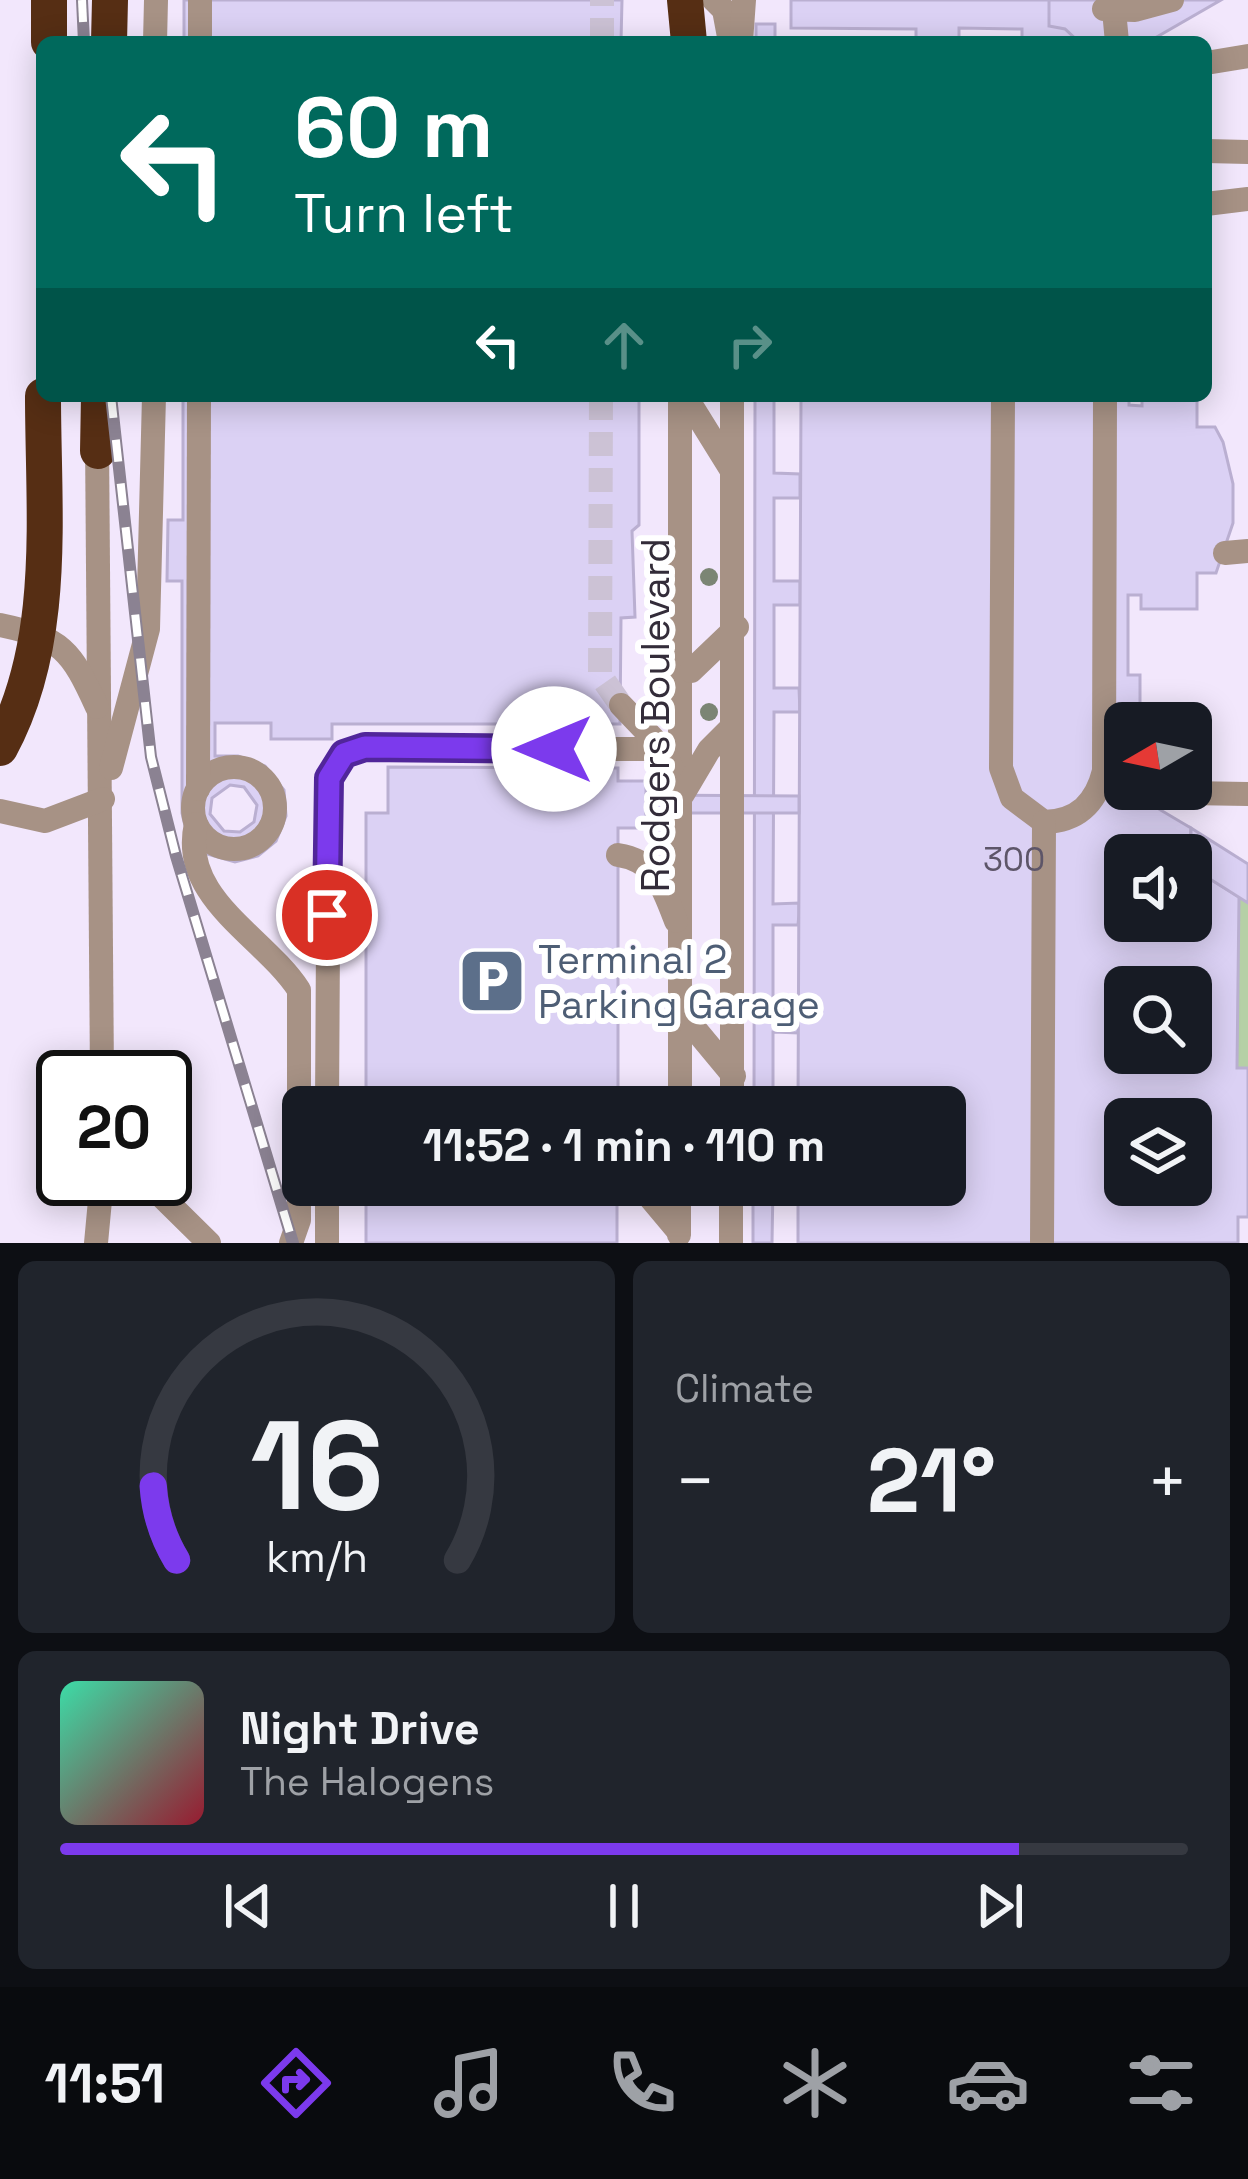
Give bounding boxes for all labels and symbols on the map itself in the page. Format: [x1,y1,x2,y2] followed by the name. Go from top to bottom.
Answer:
[631,538,680,892] street label: Rodgers Boulevard
[491,686,617,812] position arrow
[1104,702,1212,810] north arrow
[983,839,1045,881] house number: 300
[276,864,378,966] pin
[538,935,820,1029] place label: Terminal 2 Parking Garage
[457,946,527,1016] parking icon: Terminal 2 Parking Garage
[36,1050,192,1206] speed limit sign: 20

